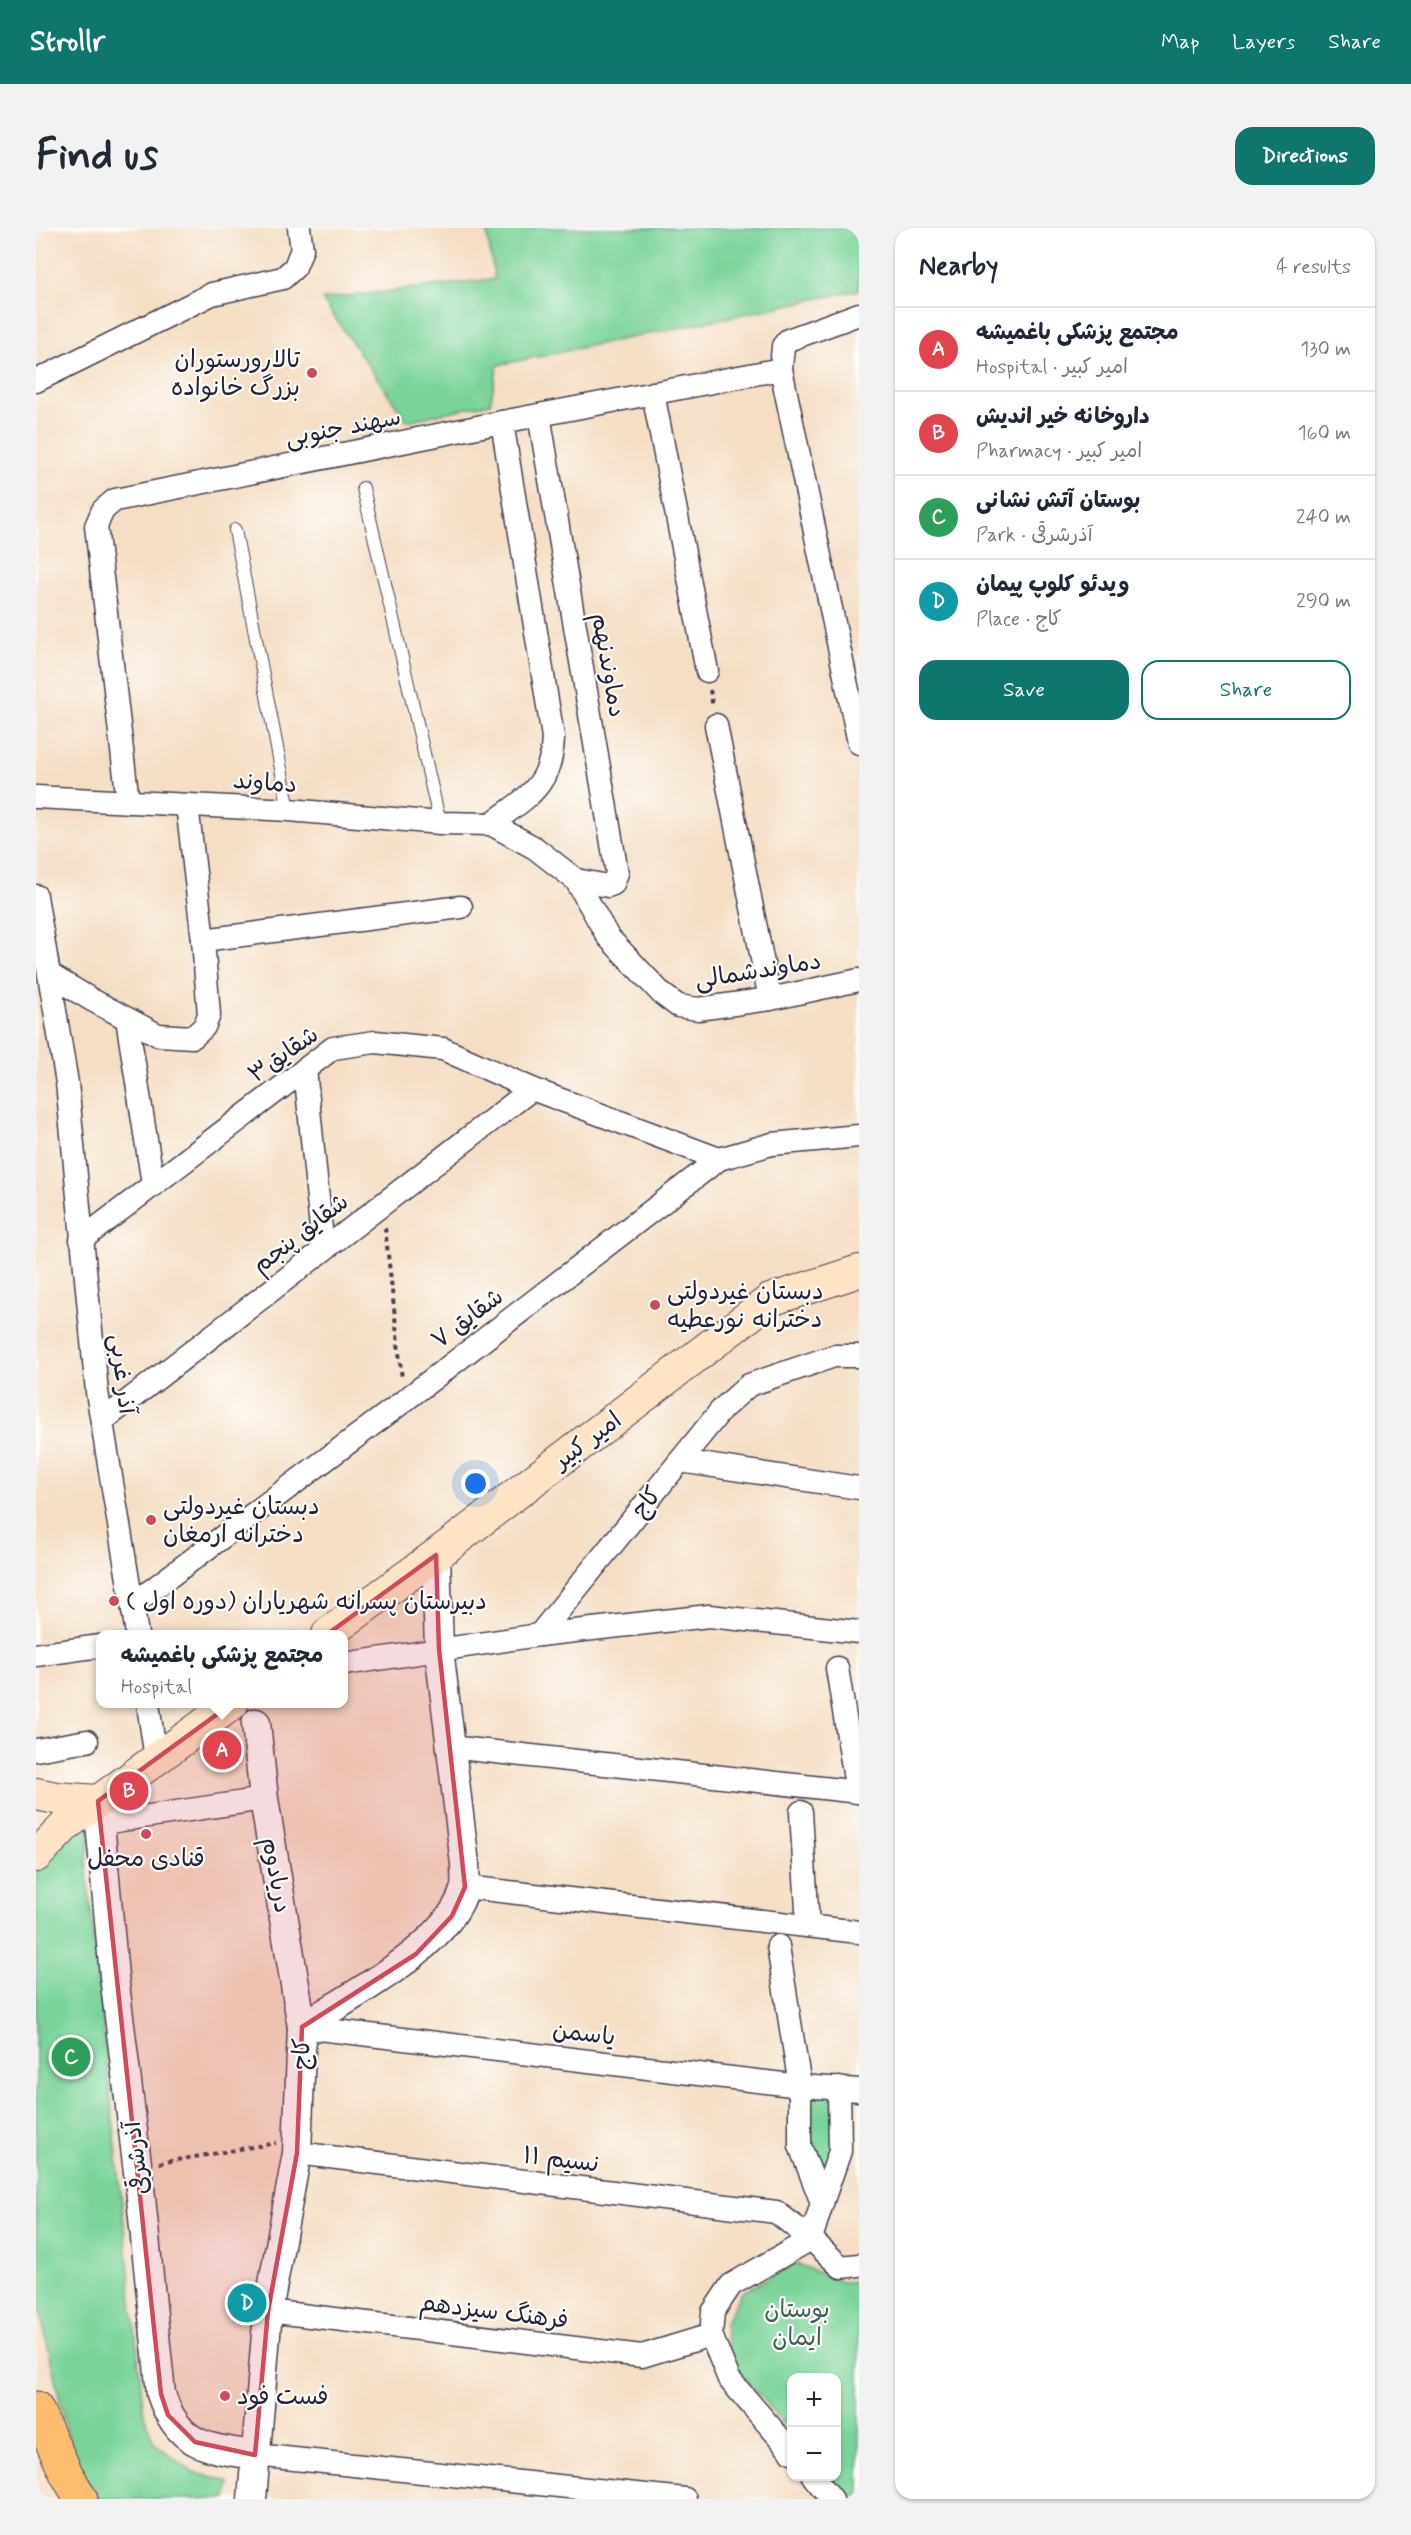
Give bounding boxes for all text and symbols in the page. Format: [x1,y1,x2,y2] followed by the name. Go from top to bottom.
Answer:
[30,24,105,61] text: Strollr
[1161,28,1199,56] text: Map
[1232,28,1295,56] text: Layers
[1328,28,1381,56] text: Share
[1235,127,1375,185] button: Directions
[36,129,158,184] text: Find us
[919,250,998,284] text: Nearby
[1276,254,1351,281] text: 4 results
[976,319,1179,347] text: مجتمع پزشکی باغمیشه
[932,336,945,363] text: A
[1300,336,1351,363] text: 130 m
[171,345,301,404] place label: تالارورستوران بزرگ خانواده
[976,354,1128,381] text: Hospital · امیر کبیر
[305,366,319,380] marker: تالارورستوران بزرگ خانواده
[283,402,404,455] street label: سهند جنوبی
[976,403,1150,431] text: داروخانه خیر اندیش
[932,420,945,447] text: B
[1298,420,1351,447] text: 160 m
[976,438,1142,465] text: Pharmacy · امیر کبیر
[976,487,1140,515] text: بوستان آتش نشانی
[931,504,946,531] text: C
[1296,504,1351,531] text: 240 m
[976,522,1093,549] text: Park · آذرشرقی
[976,571,1129,599] text: ویدئو کلوپ پیمان
[932,588,945,615] text: D
[1296,588,1351,615] text: 290 m
[976,606,1062,633] text: Place · کاج
[582,611,632,720] street label: دماوندنهم
[919,660,1129,720] button: Save
[1141,660,1351,720] button: Share
[232,766,298,801] street label: دماوند
[693,946,824,997] street label: دماوندشمالی
[243,1020,325,1091] street label: شقایق۳
[247,1187,356,1282] street label: شقایق پنجم
[667,1277,824,1336] place label: دبستان غیردولتی دخترانه نورعطیه
[426,1282,510,1356] street label: شقایق ۷
[648,1298,662,1312] marker: دبستان غیردولتی دخترانه نورعطیه
[101,1332,142,1417] street label: آذر غربی
[546,1405,628,1478] street label: امیر کبیر
[461,1469,490,1498] your location
[625,1481,669,1525] street label: کاج
[163,1492,320,1551] place label: دبستان غیردولتی دخترانه ارمغان
[144,1513,158,1527] marker: دبستان غیردولتی دخترانه ارمغان
[126,1587,487,1618] place label: دبیرستان پسرانه شهریاران (دوره اول )
[107,1594,121,1608] marker: دبیرستان پسرانه شهریاران (دوره اول )
[96,1630,348,1708] popup
[121,1642,323,1670] text: مجتمع پزشکی باغمیشه
[121,1674,192,1701] text: Hospital
[202,1728,242,1772] pin: A
[110,1768,148,1814] pin: B
[139,1827,153,1841] marker: قنادی محفل
[253,1835,297,1916] street label: دریادوم
[87,1844,205,1875] place label: قنادی محفل
[551,2015,617,2054] street label: یاسمن
[51,2034,90,2080] pin: C
[286,2038,319,2071] street label: کاج
[116,2118,157,2196] street label: آذرشرقی
[521,2140,601,2182] street label: نسیم ۱۱
[228,2280,266,2326] pin: D
[417,2288,570,2338] street label: فرهنگ سیزدهم
[764,2295,830,2354] park label: بوستان ایمان
[787,2373,841,2481] map controls
[787,2373,841,2427] button: +
[237,2382,328,2413] place label: فست فود
[218,2389,232,2403] marker: فست فود
[787,2427,841,2481] button: −

